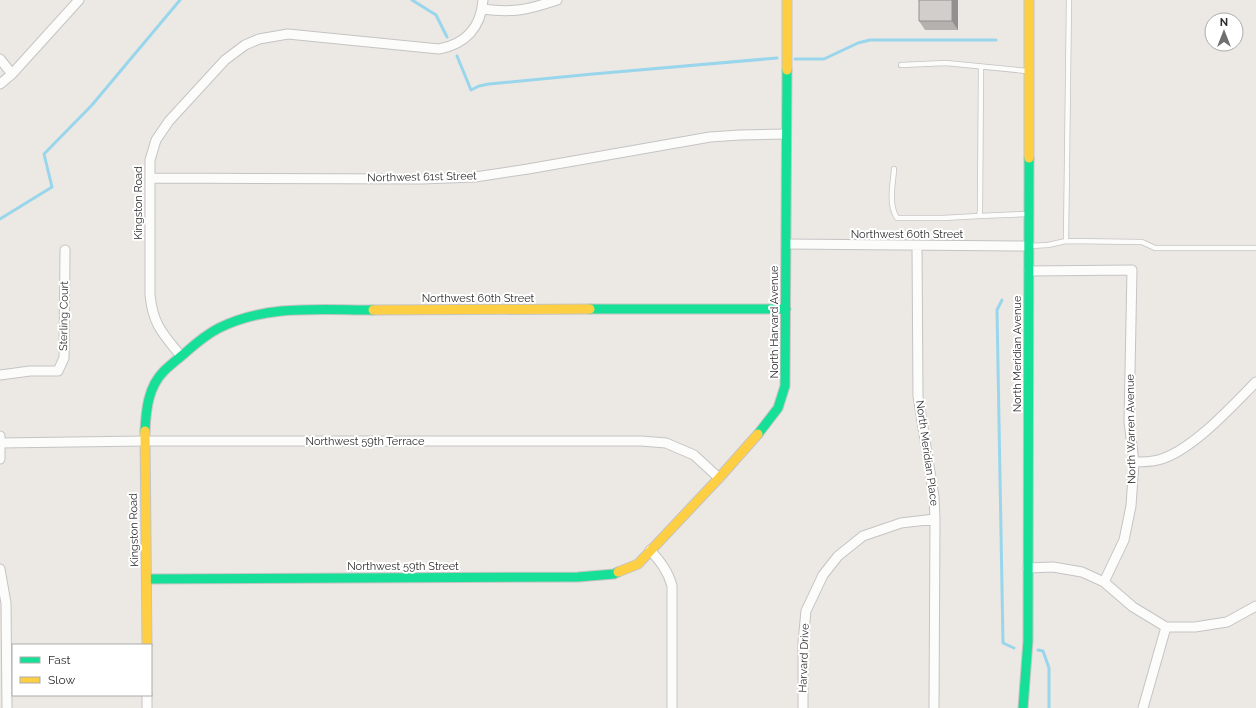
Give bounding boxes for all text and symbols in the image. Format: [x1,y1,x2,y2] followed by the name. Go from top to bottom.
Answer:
[1204,12,1244,52] north arrow
[1220,16,1228,29] text: N
[132,166,145,240] street label: Kingston Road
[367,170,477,184] street label: Northwest 61st Street
[851,228,964,241] street label: Northwest 60th Street
[768,265,781,378] street label: North Harvard Avenue
[57,281,71,351] street label: Sterling Court
[422,292,535,305] street label: Northwest 60th Street
[1011,295,1024,412] street label: North Meridian Avenue
[1124,373,1138,484] street label: North Warren Avenue
[913,399,941,507] street label: North Meridian Place
[306,435,425,448] street label: Northwest 59th Terrace
[127,493,141,567] street label: Kingston Road
[347,560,459,573] street label: Northwest 59th Street
[796,623,812,693] street label: Harvard Drive
[12,644,152,696] legend
[48,653,71,667] text: Fast
[48,673,75,687] text: Slow

